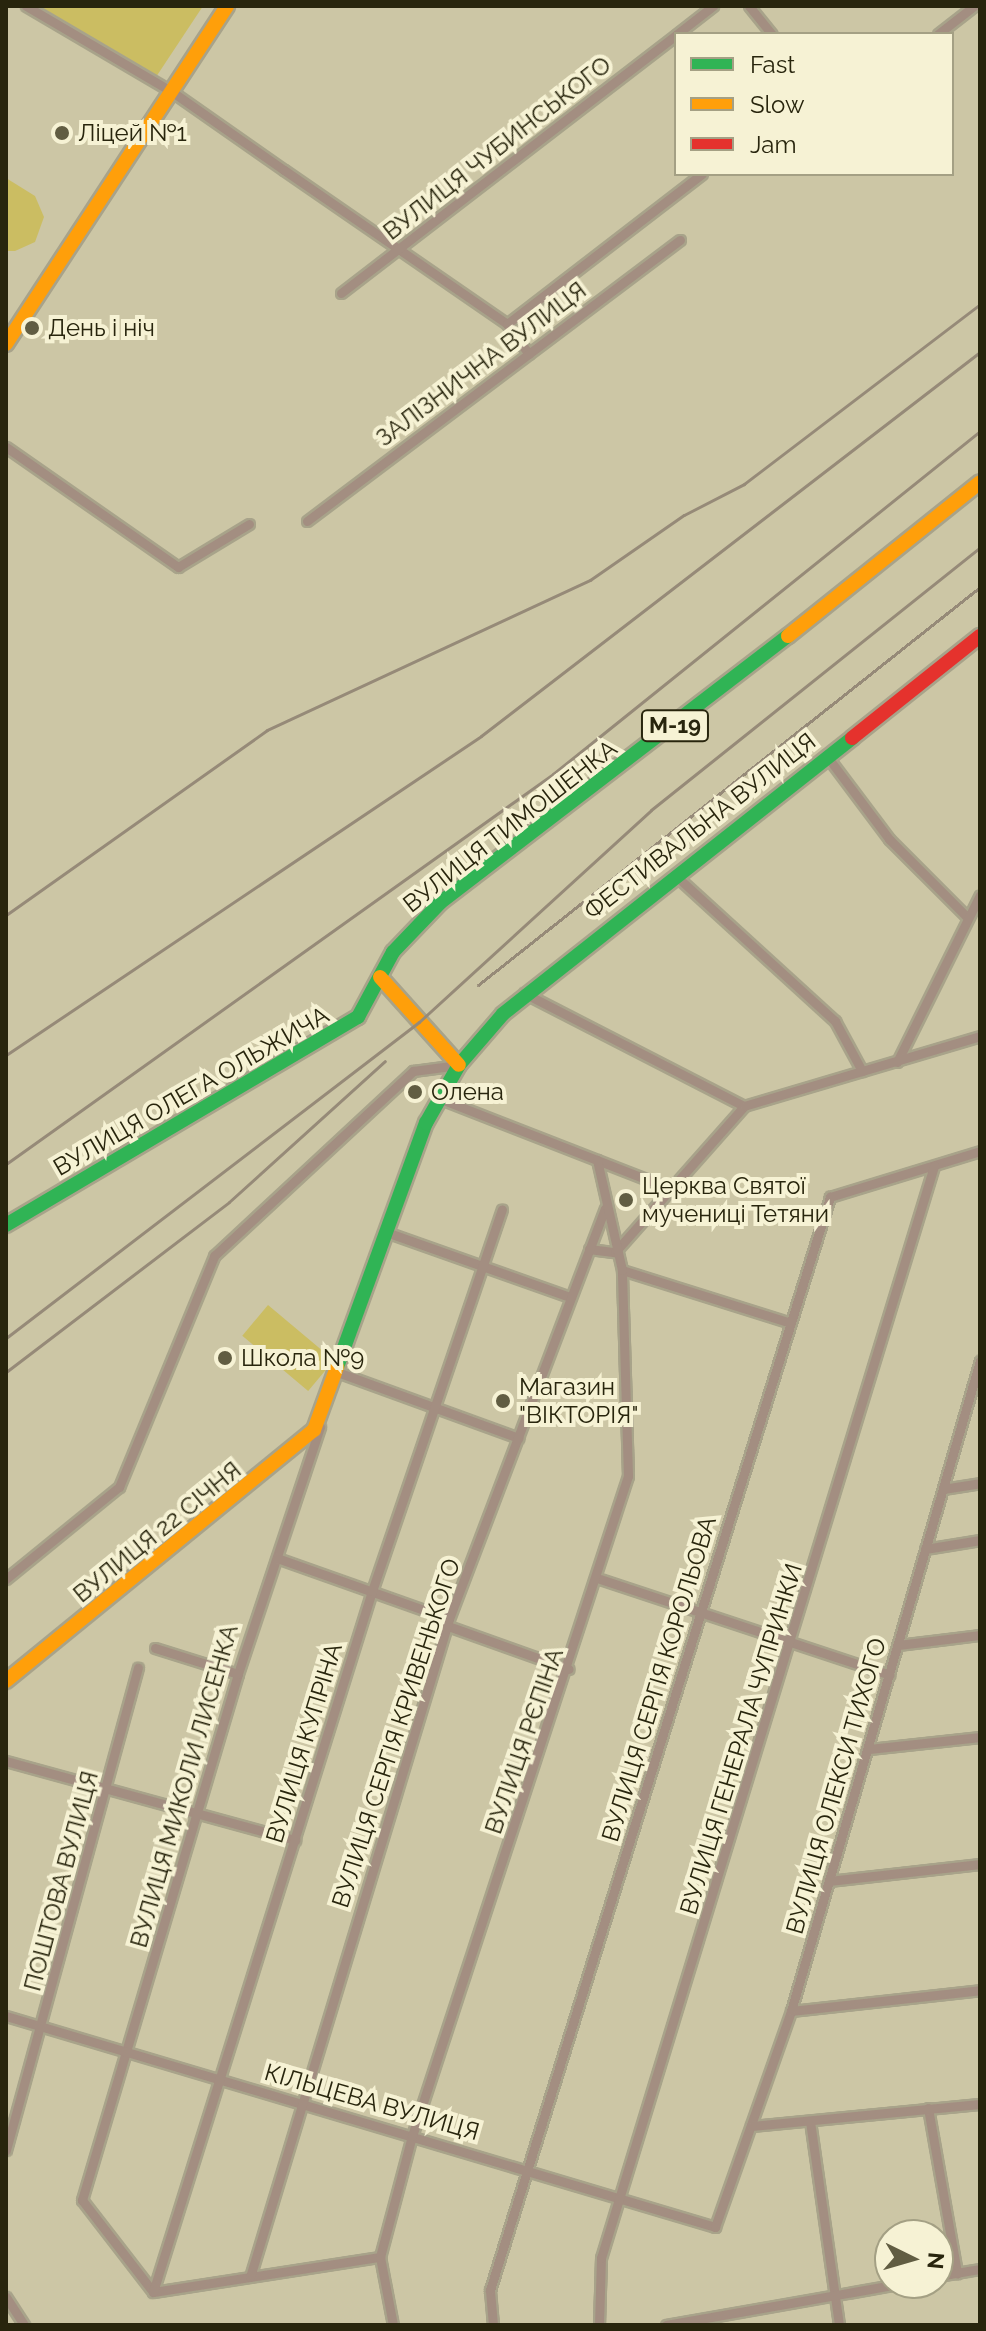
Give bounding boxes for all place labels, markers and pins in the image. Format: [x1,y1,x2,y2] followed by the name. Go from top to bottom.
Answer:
[78,119,187,147] place label: Ліцей №1
[53,124,71,142] marker: Ліцей №1
[48,314,155,342] place label: День і ніч
[23,319,41,337] marker: День і ніч
[431,1078,504,1106] place label: Олена
[406,1083,424,1101] marker: Олена
[642,1172,830,1228] place label: Церква Святої мучениці Тетяни
[617,1191,635,1209] marker: Церква Святої мучениці Тетяни
[241,1344,364,1372] place label: Школа №9
[216,1349,234,1367] marker: Школа №9
[519,1373,638,1429] place label: Магазин "ВІКТОРІЯ"
[494,1392,512,1410] marker: Магазин "ВІКТОРІЯ"

